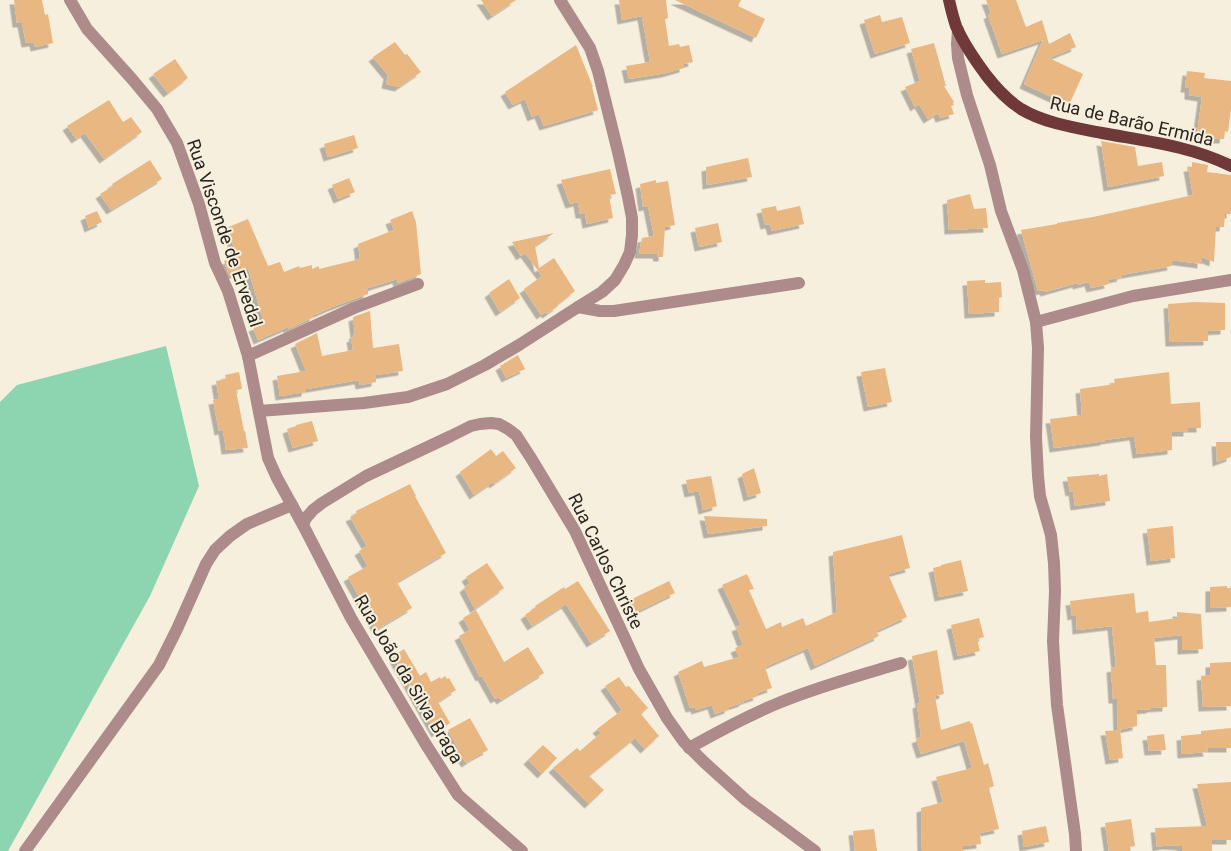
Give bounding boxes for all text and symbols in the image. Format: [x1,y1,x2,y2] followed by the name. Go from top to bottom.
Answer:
[1048,92,1216,150] street label: Rua de Barão Ermida
[183,136,267,330] street label: Rua Visconde de Ervedal
[564,490,648,632] street label: Rua Carlos Christe
[350,591,468,767] street label: Rua João da Silva Braga

